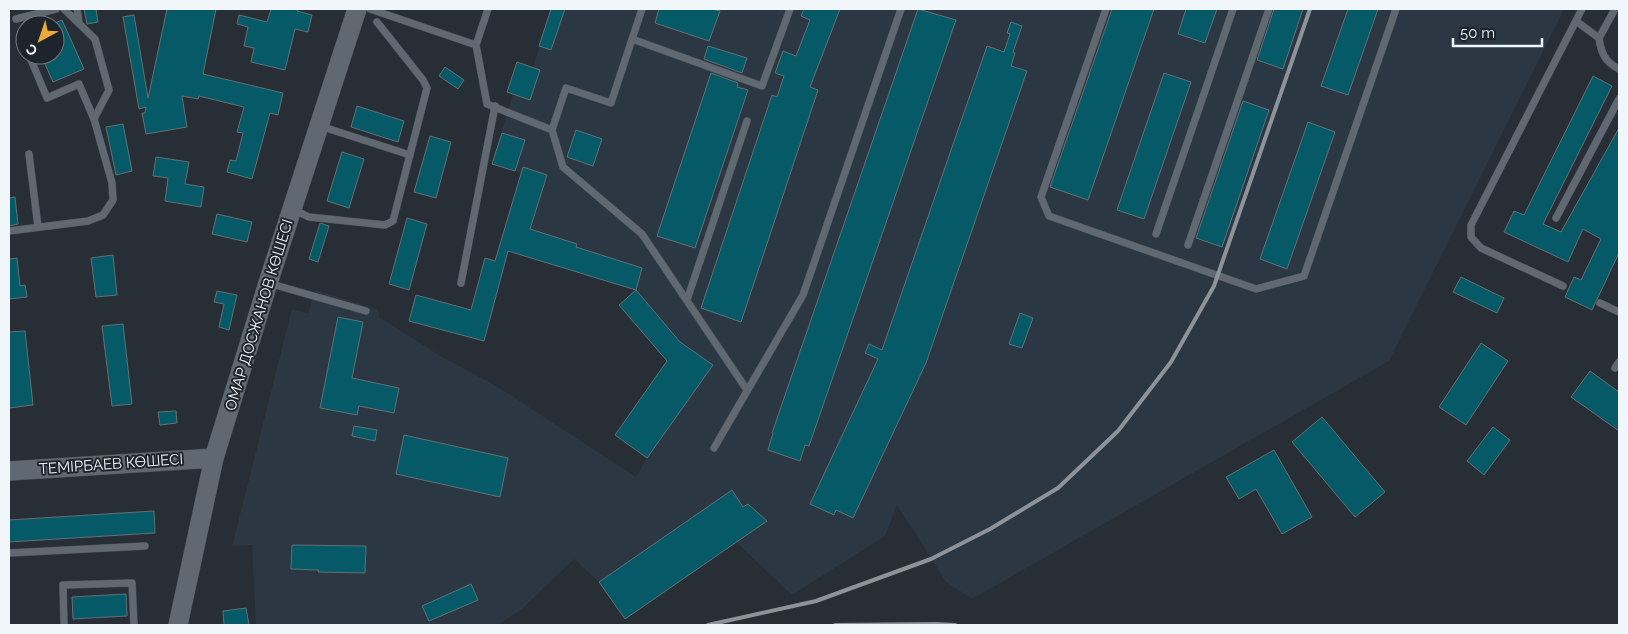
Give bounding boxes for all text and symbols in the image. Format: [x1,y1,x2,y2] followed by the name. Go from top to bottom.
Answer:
[15,15,65,65] north arrow
[1453,15,1542,47] scale bar
[1460,24,1495,42] text: 50 m
[23,40,40,59] text: С
[221,217,297,413] street label: ОМАР ДОСЖАНОВ КӨШЕСІ
[38,450,184,478] street label: ТЕМІРБАЕВ КӨШЕСІ

